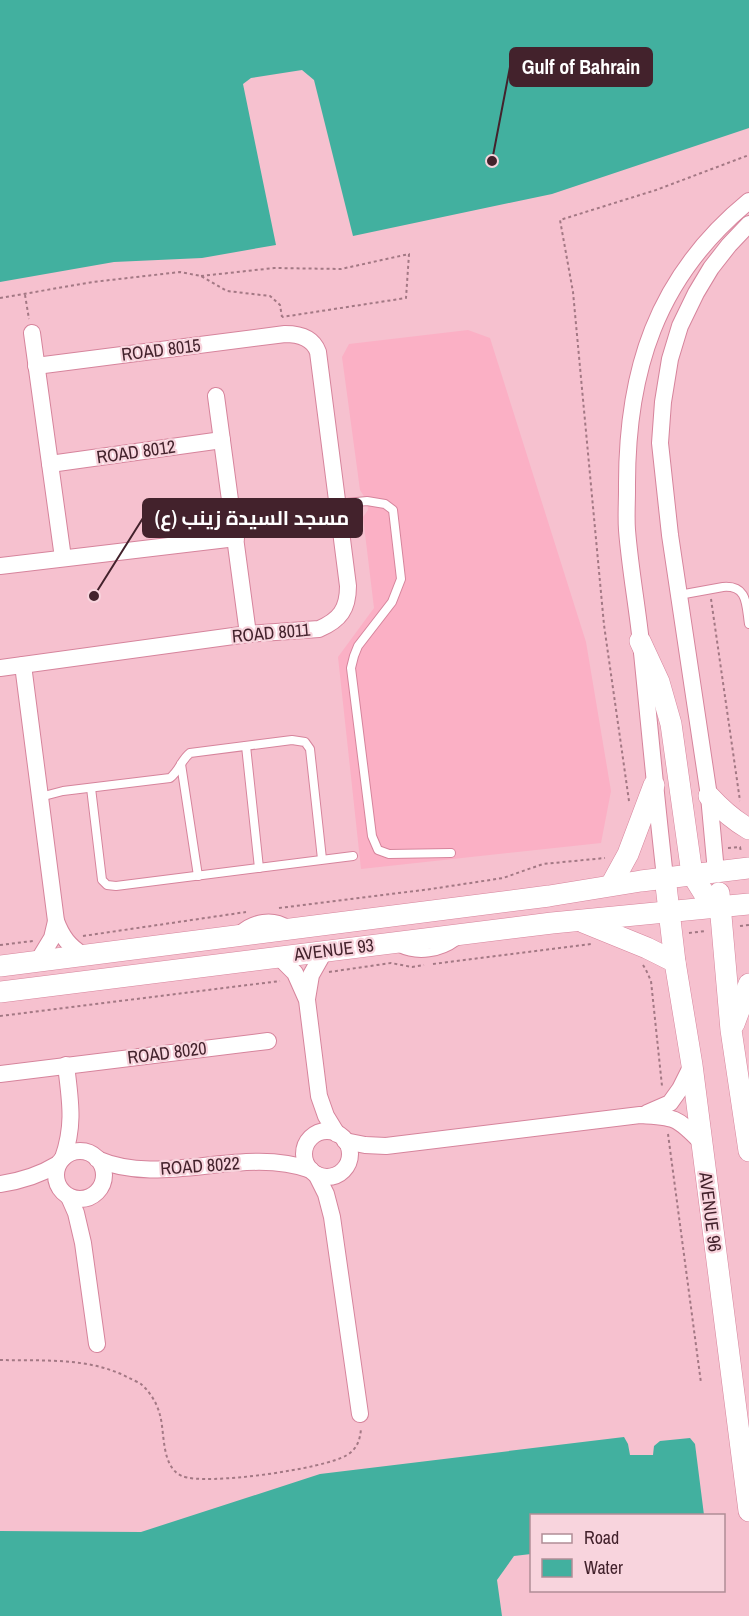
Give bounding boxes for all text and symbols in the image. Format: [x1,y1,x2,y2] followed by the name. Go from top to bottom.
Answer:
[510,48,652,86] callout: Gulf of Bahrain
[522,53,640,80] text: Gulf of Bahrain
[120,332,202,367] street label: ROAD 8015
[95,434,177,469] street label: ROAD 8012
[143,499,362,537] callout: مسجد السيدة زينب (ع)
[155,504,349,532] text: مسجد السيدة زينب (ع)
[231,617,312,648] street label: ROAD 8011
[292,932,375,967] street label: AVENUE 93
[126,1035,208,1070] street label: ROAD 8020
[159,1150,241,1181] street label: ROAD 8022
[693,1170,728,1253] street label: AVENUE 96
[530,1514,725,1592] legend
[584,1525,619,1550] text: Road
[584,1555,623,1580] text: Water

